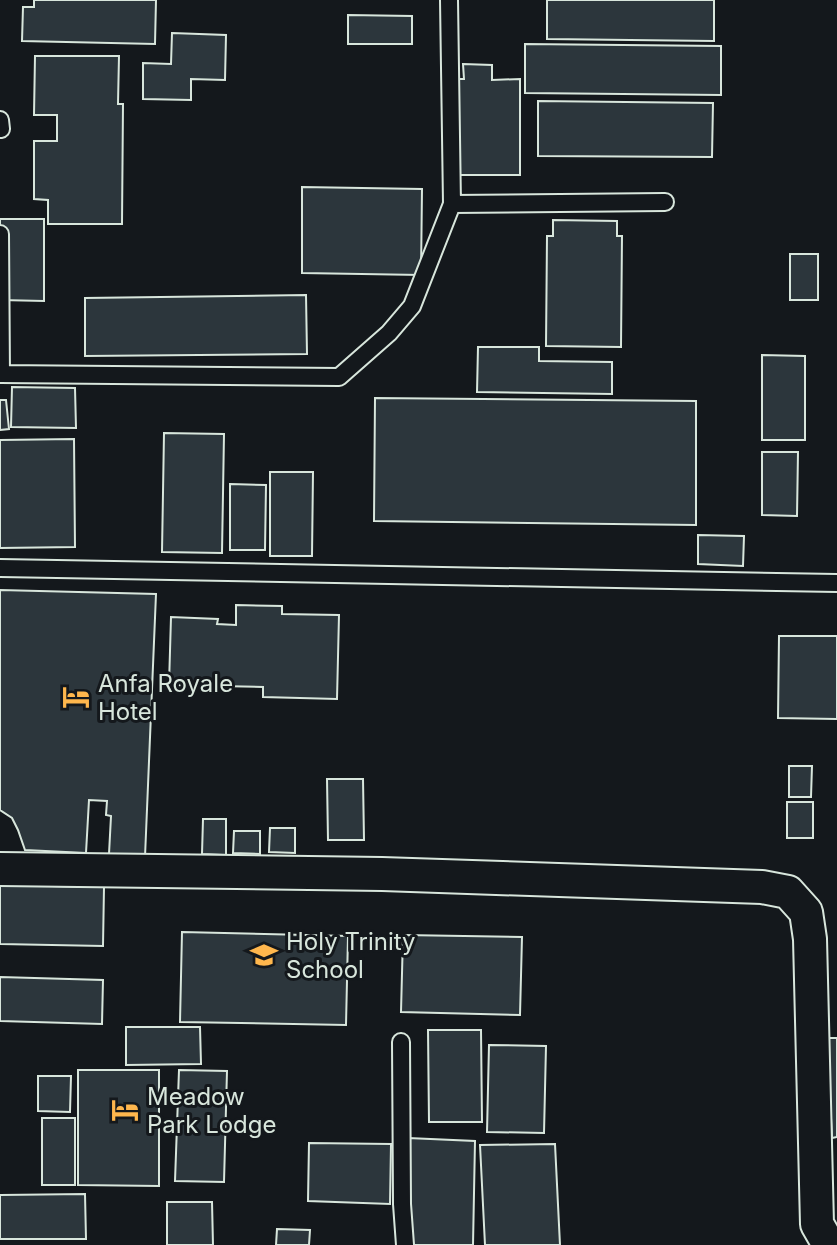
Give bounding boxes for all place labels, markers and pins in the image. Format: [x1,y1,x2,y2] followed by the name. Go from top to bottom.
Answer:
[98,669,233,726] place label: Anfa Royale Hotel
[61,682,91,712] hotel icon: Anfa Royale Hotel
[286,927,416,984] place label: Holy Trinity School
[249,940,279,970] school or university icon: Holy Trinity School
[147,1082,277,1139] place label: Meadow Park Lodge
[110,1095,140,1125] hotel icon: Meadow Park Lodge

